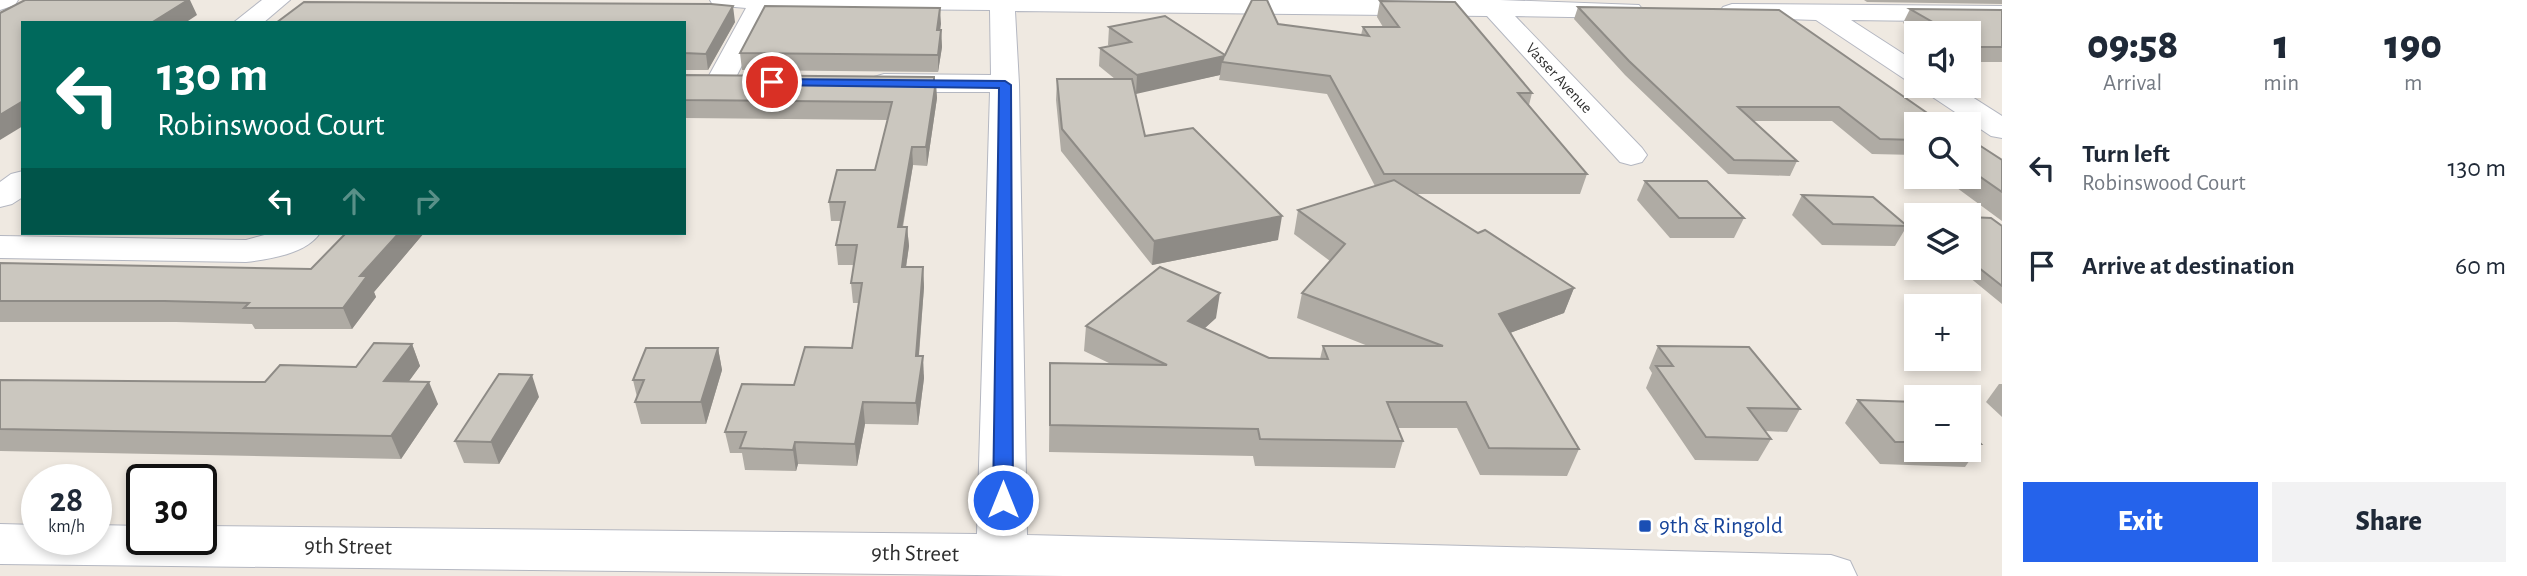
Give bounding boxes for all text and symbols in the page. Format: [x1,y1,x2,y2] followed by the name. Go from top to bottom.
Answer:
[1904,21,1981,462] map controls
[1904,21,1981,98] button: sound
[2087,24,2178,66] text: 09:58
[2274,24,2289,66] text: 1
[2384,24,2442,66] text: 190
[1523,40,1595,116] street label: Vasser Avenue
[42,49,133,140] icon: left
[157,51,268,100] text: 130 m
[742,52,802,112] pin
[753,63,791,101] icon: arrive
[2103,72,2162,95] text: Arrival
[2263,72,2299,95] text: min
[2404,72,2422,95] text: m
[157,109,385,141] text: Robinswood Court
[1904,112,1981,189] button: search
[2082,141,2170,167] text: Turn left
[2023,149,2061,187] icon: left
[2448,155,2506,181] text: 130 m
[2082,172,2246,195] text: Robinswood Court
[262,182,300,220] icon: left
[335,182,373,220] icon: ahead
[408,182,446,220] icon: right
[1904,203,1981,280] button: layers
[2023,247,2061,285] icon: arrive
[2082,253,2295,279] text: Arrive at destination
[2455,253,2506,279] text: 60 m
[1904,294,1981,371] button: +
[1904,385,1981,462] button: −
[966,463,1040,537] position arrow
[126,464,217,555] speed limit sign: 30
[2023,482,2258,562] button: Exit
[2272,482,2506,562] button: Share
[50,483,83,518] text: 28
[1659,515,1783,538] place label: 9th & Ringold
[48,518,85,536] text: km/h
[1637,518,1653,534] marker: 9th & Ringold
[304,535,393,559] street label: 9th Street
[871,542,960,566] street label: 9th Street

